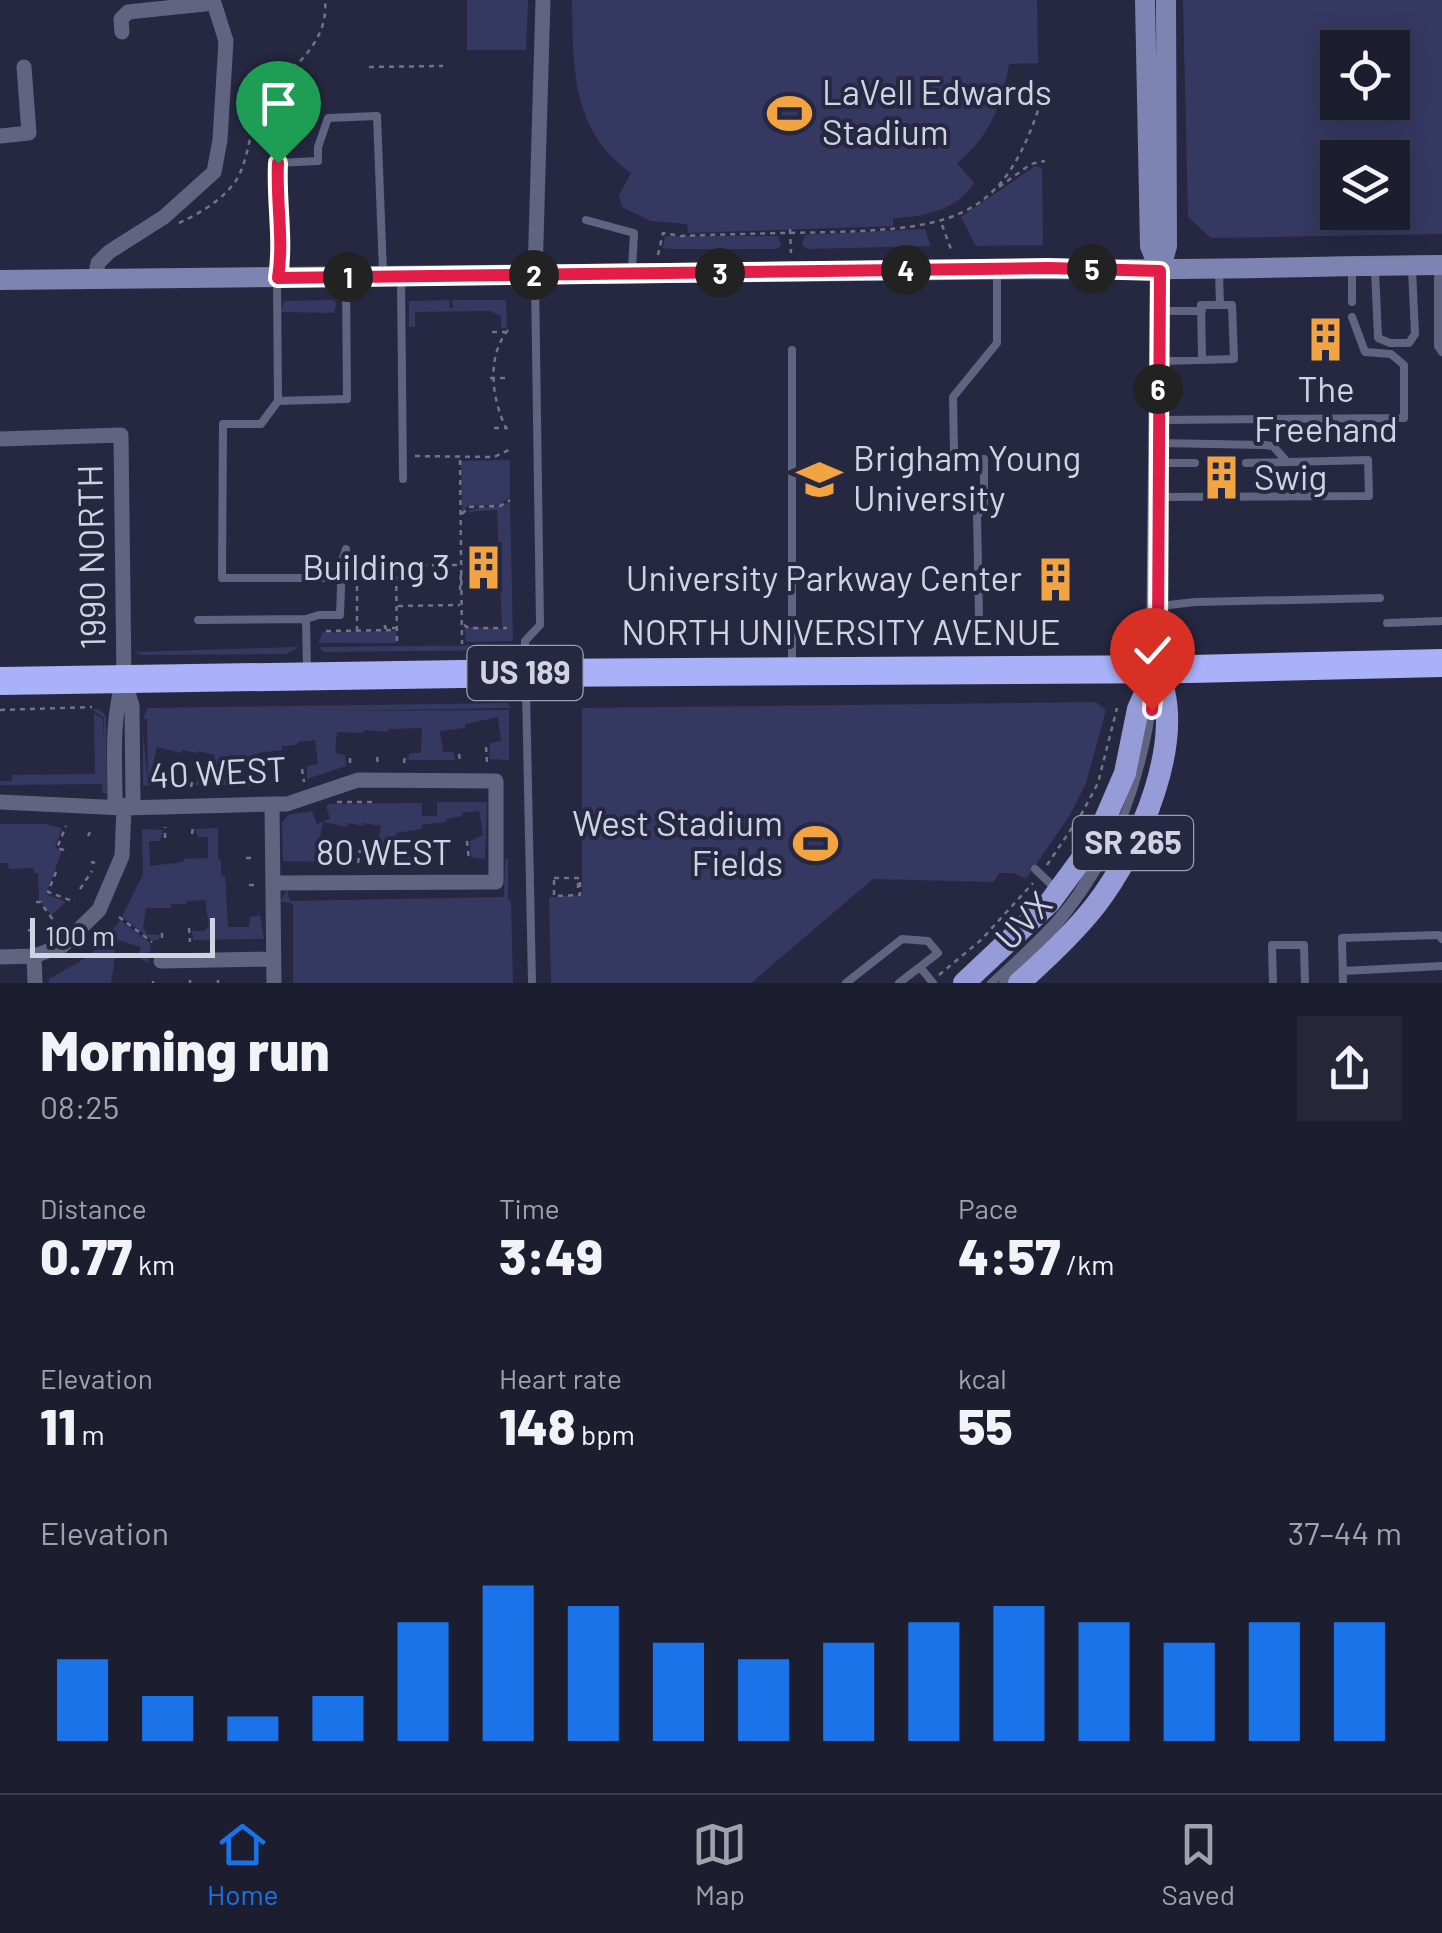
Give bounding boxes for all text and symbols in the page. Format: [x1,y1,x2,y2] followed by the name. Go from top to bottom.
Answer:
[1320,30,1410,230] map controls
[1320,30,1410,120] button: locate
[236,61,321,164] pin
[822,70,1052,152] place label: LaVell Edwards Stadium
[251,76,306,131] icon: arrive
[765,89,813,137] sports icon: LaVell Edwards Stadium
[1320,140,1410,230] button: layers
[1067,244,1117,294] pin: 5
[881,245,931,295] pin: 4
[695,248,745,298] pin: 3
[509,250,559,300] pin: 2
[323,252,373,302] pin: 1
[1084,252,1100,286] text: 5
[898,253,914,287] text: 4
[712,256,728,290] text: 3
[526,258,542,292] text: 2
[343,260,353,294] text: 1
[1302,316,1350,364] building icon: The Freehand
[1133,364,1183,414] pin: 6
[1254,367,1398,449] place label: The Freehand
[1150,372,1166,406] text: 6
[853,436,1081,518] place label: Brigham Young University
[1197,454,1245,502] building icon: Swig
[796,455,844,503] school or university icon: Brigham Young University
[1254,455,1327,497] place label: Swig
[67,464,113,650] street label: 1990 NORTH
[459,544,507,592] building icon: Building 3
[302,545,450,587] place label: Building 3
[1031,555,1079,603] building icon: University Parkway Center
[626,556,1022,598] place label: University Parkway Center
[1110,608,1195,711] pin
[621,610,1061,652] street label: NORTH UNIVERSITY AVENUE
[1125,623,1180,678] icon: check
[468,646,582,700] road number: US 189
[148,746,287,796] street label: 40 WEST
[572,801,783,883] place label: West Stadium Fields
[1073,816,1193,870] road number: SR 265
[792,820,840,868] sports icon: West Stadium Fields
[316,830,452,872] street label: 80 WEST
[985,882,1060,957] street label: UVX
[30,913,215,958] scale bar
[45,918,115,952] text: 100 m
[40,1016,330,1082] text: Morning run
[1297,1016,1402,1121] button: share
[40,1087,119,1125] text: 08:25
[40,1191,147,1225] text: Distance
[499,1191,560,1225] text: Time
[958,1191,1018,1225] text: Pace
[40,1225,132,1285] text: 0.77
[499,1225,603,1285] text: 3:49
[958,1225,1060,1285] text: 4:57
[132,1247,175,1281] text: km
[1060,1247,1114,1281] text: /km
[40,1361,153,1395] text: Elevation
[499,1361,622,1395] text: Heart rate
[958,1361,1007,1395] text: kcal
[40,1395,76,1455] text: 11
[499,1395,575,1455] text: 148
[958,1395,1013,1455] text: 55
[76,1417,105,1451] text: m
[575,1417,635,1451] text: bpm
[40,1513,169,1551] text: Elevation
[1288,1513,1402,1551] text: 37–44 m
[207,1817,278,1911] tab: Home
[692,1817,747,1911] tab: Map
[1162,1817,1235,1911] tab: Saved

